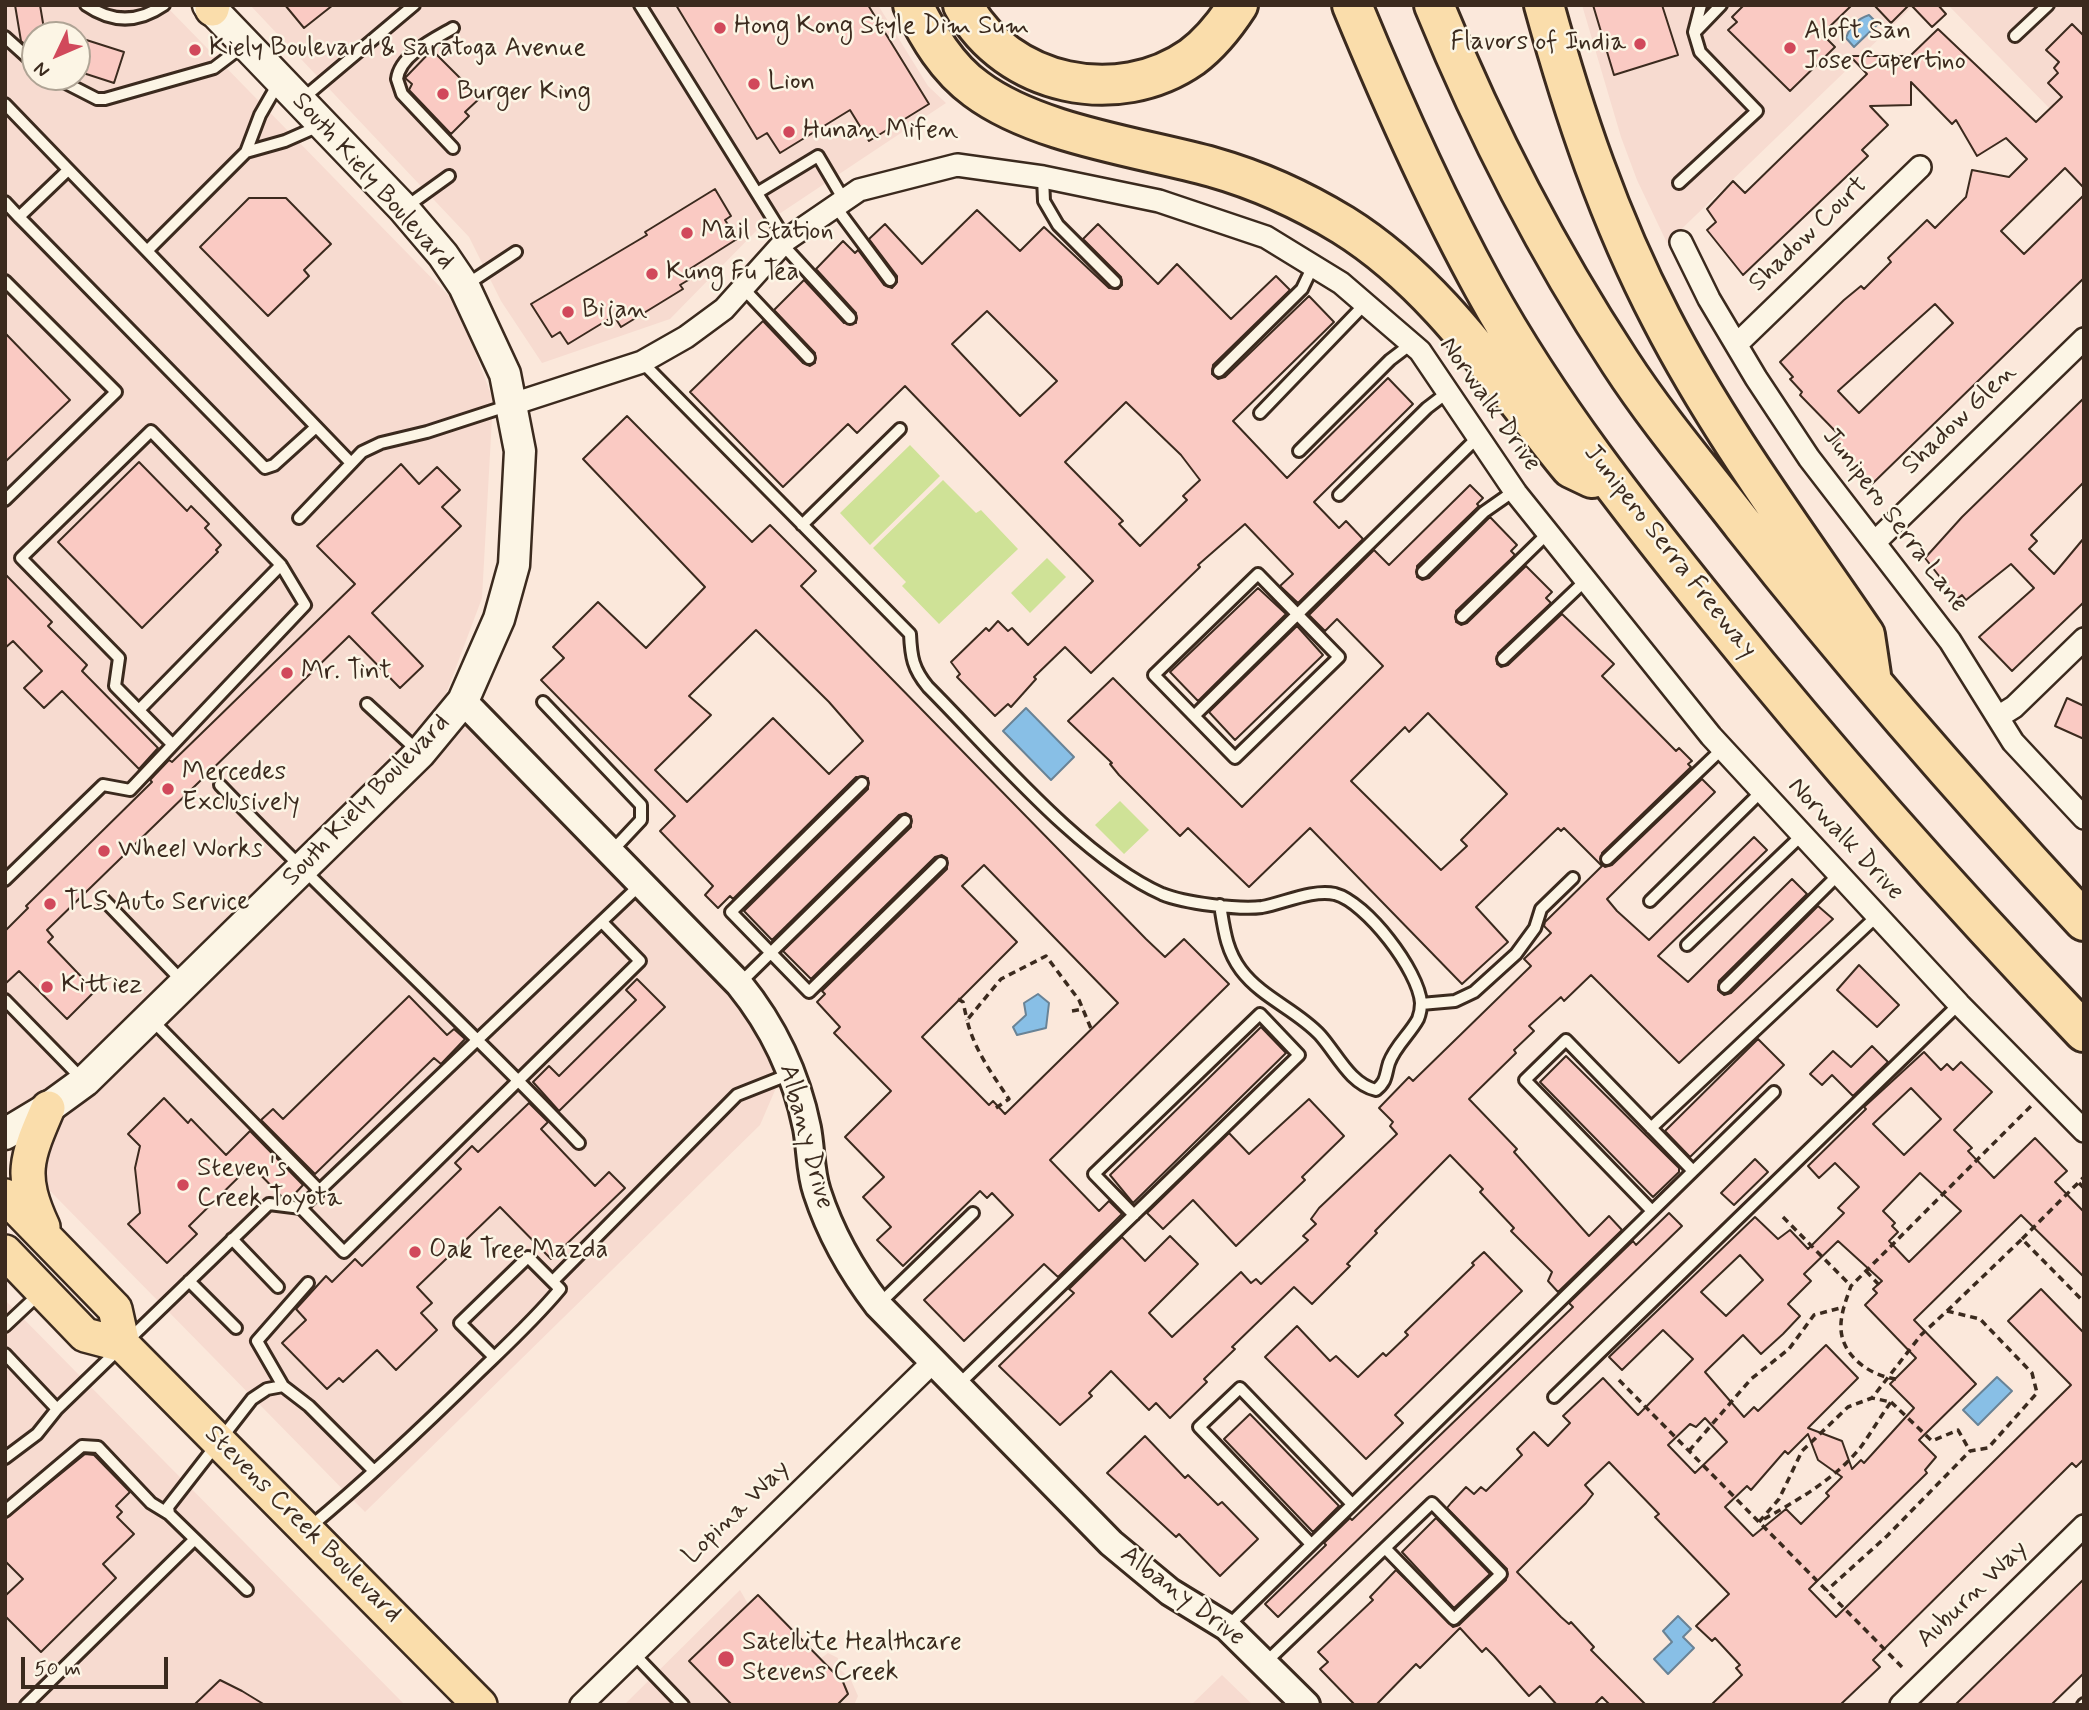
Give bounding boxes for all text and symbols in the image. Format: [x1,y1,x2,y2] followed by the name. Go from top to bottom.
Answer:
[734,12,1029,44] place label: Hong Kong Style Dim Sum
[1804,17,1966,78] place label: Aloft San Jose Cupertino
[712,20,728,36] marker: Hong Kong Style Dim Sum
[21,21,91,91] north arrow
[1451,28,1626,60] place label: Flavors of India
[209,34,586,66] place label: Kiely Boulevard & Saratoga Avenue
[1632,36,1648,52] marker: Flavors of India
[1782,40,1798,56] marker: Aloft San Jose Cupertino
[187,42,203,58] marker: Kiely Boulevard & Saratoga Avenue
[29,56,55,83] text: N
[768,68,815,100] place label: Lion
[746,76,762,92] marker: Lion
[457,78,591,110] place label: Burger King
[435,86,451,102] marker: Burger King
[284,87,460,277] street label: South Kiely Boulevard
[803,116,958,148] place label: Hunan Mifen
[781,124,797,140] marker: Hunan Mifen
[1743,171,1875,299] street label: Shadow Court
[701,217,834,249] place label: Mail Station
[679,225,695,241] marker: Mail Station
[666,258,799,290] place label: Kung Fu Tea
[644,266,660,282] marker: Kung Fu Tea
[582,296,647,328] place label: Bijan
[560,304,576,320] marker: Bijan
[1431,332,1547,478] street label: Norwalk Drive
[1896,358,2024,482] street label: Shadow Glen
[1814,423,1974,619] street label: Junipero Serra Lane
[1576,439,1762,665] street label: Junipero Serra Freeway
[301,657,392,689] place label: Mr. Tint
[279,665,295,681] marker: Mr. Tint
[277,708,457,894] street label: South Kiely Boulevard
[182,758,300,820] place label: Mercedes Exclusively
[1780,772,1910,908] street label: Norwalk Drive
[160,781,176,797] marker: Mercedes Exclusively
[118,835,262,867] place label: Wheel Works
[96,843,112,859] marker: Wheel Works
[64,888,249,920] place label: TLS Auto Service
[42,896,58,912] marker: TLS Auto Service
[61,971,142,1003] place label: Kittiez
[39,979,55,995] marker: Kittiez
[771,1061,839,1213] street label: Albany Drive
[197,1154,342,1216] place label: Steven's Creek Toyota
[175,1177,191,1193] marker: Steven's Creek Toyota
[429,1236,608,1268] place label: Oak Tree Mazda
[407,1244,423,1260] marker: Oak Tree Mazda
[197,1420,407,1630] street label: Stevens Creek Boulevard
[677,1454,797,1572] street label: Lopina Way
[1911,1534,2035,1656] street label: Auburn Way
[1113,1540,1251,1654] street label: Albany Drive
[742,1628,962,1690] place label: Satellite Healthcare Stevens Creek
[24,1644,172,1688] scale bar
[716,1649,736,1669] marker: Satellite Healthcare Stevens Creek
[34,1655,81,1683] text: 50 m

